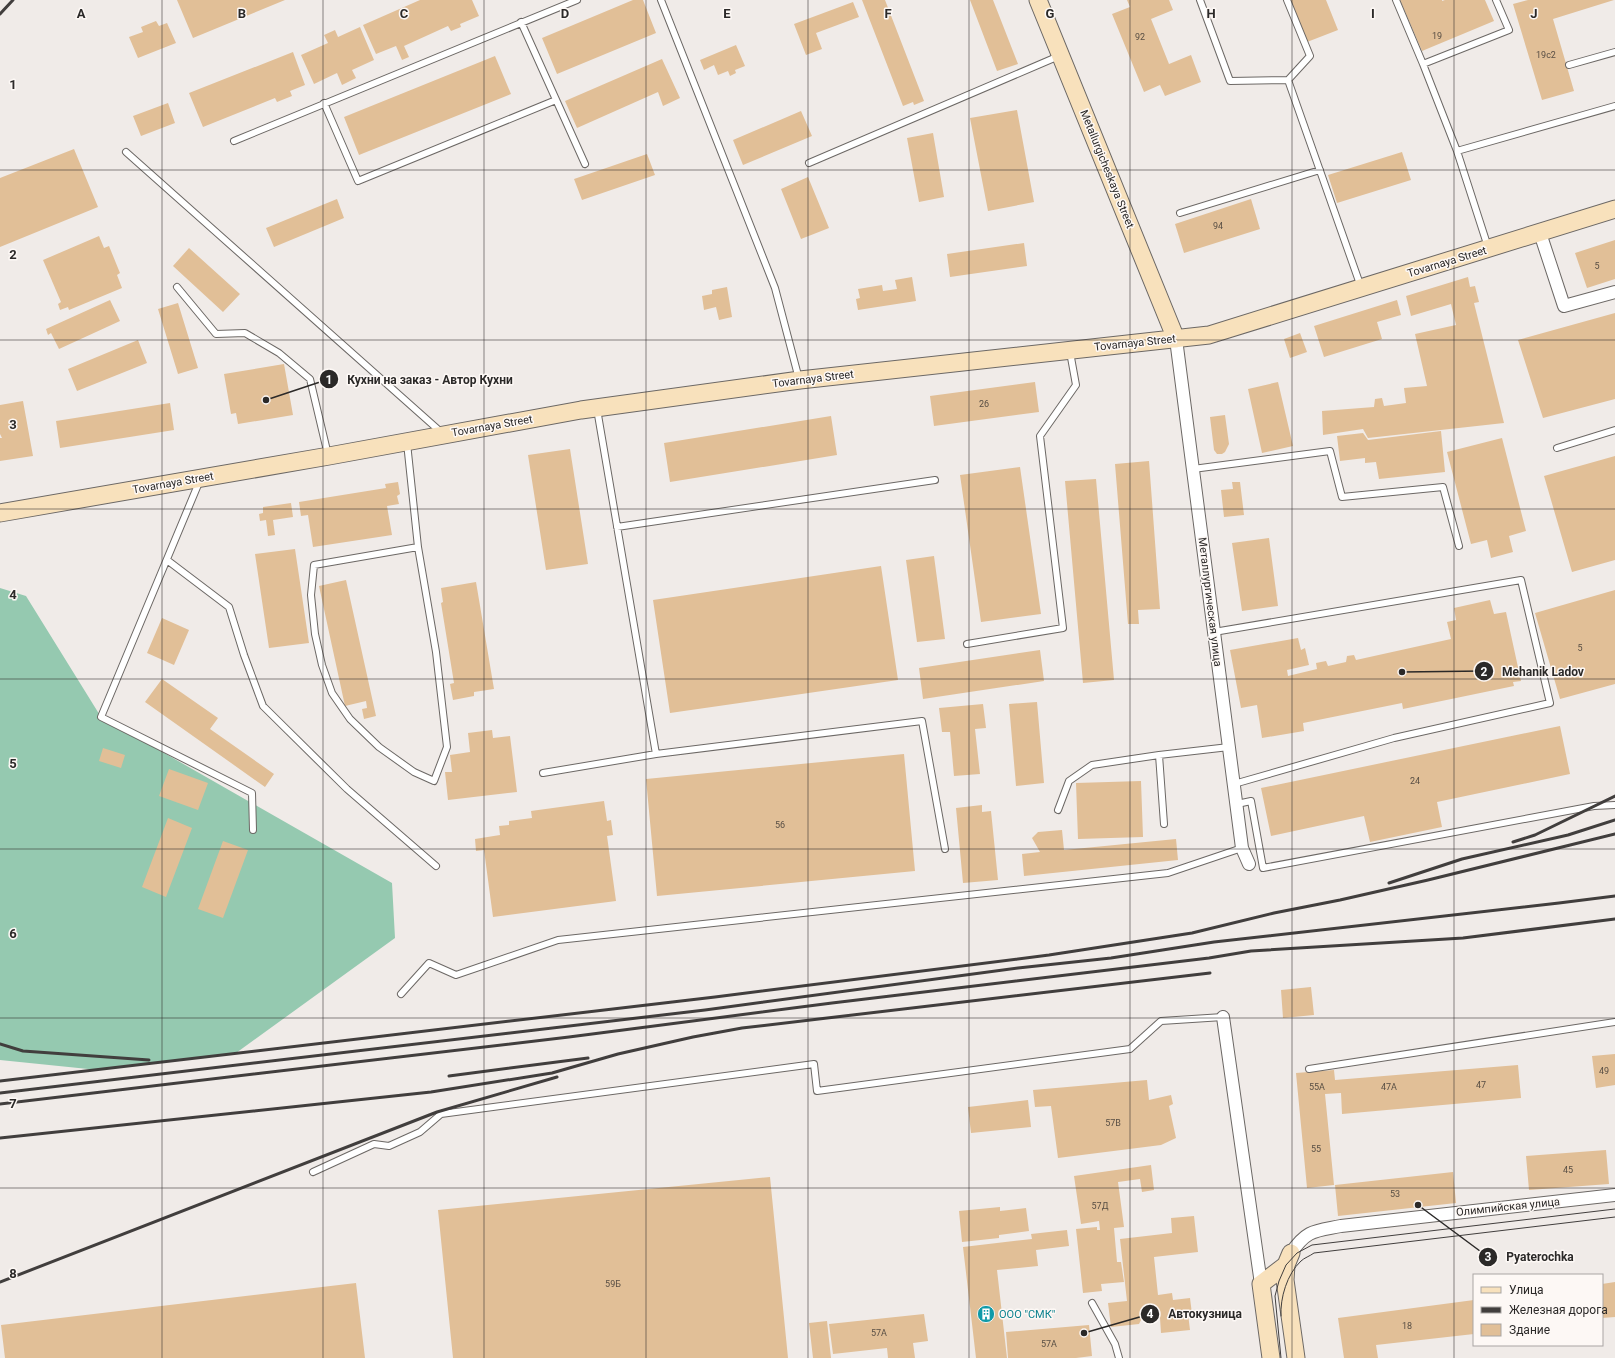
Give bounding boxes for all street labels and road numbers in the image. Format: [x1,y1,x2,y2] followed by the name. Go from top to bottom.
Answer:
[1077,108,1137,230] street label: Metallurgicheskaya Street
[1406,244,1488,280] street label: Tovarnaya Street
[1094,332,1177,354] street label: Tovarnaya Street
[771,368,855,390] street label: Tovarnaya Street
[450,412,534,440] street label: Tovarnaya Street
[131,469,215,497] street label: Tovarnaya Street
[1196,537,1224,667] street label: Металлургическая улица
[1456,1195,1560,1219] street label: Олимпийская улица

